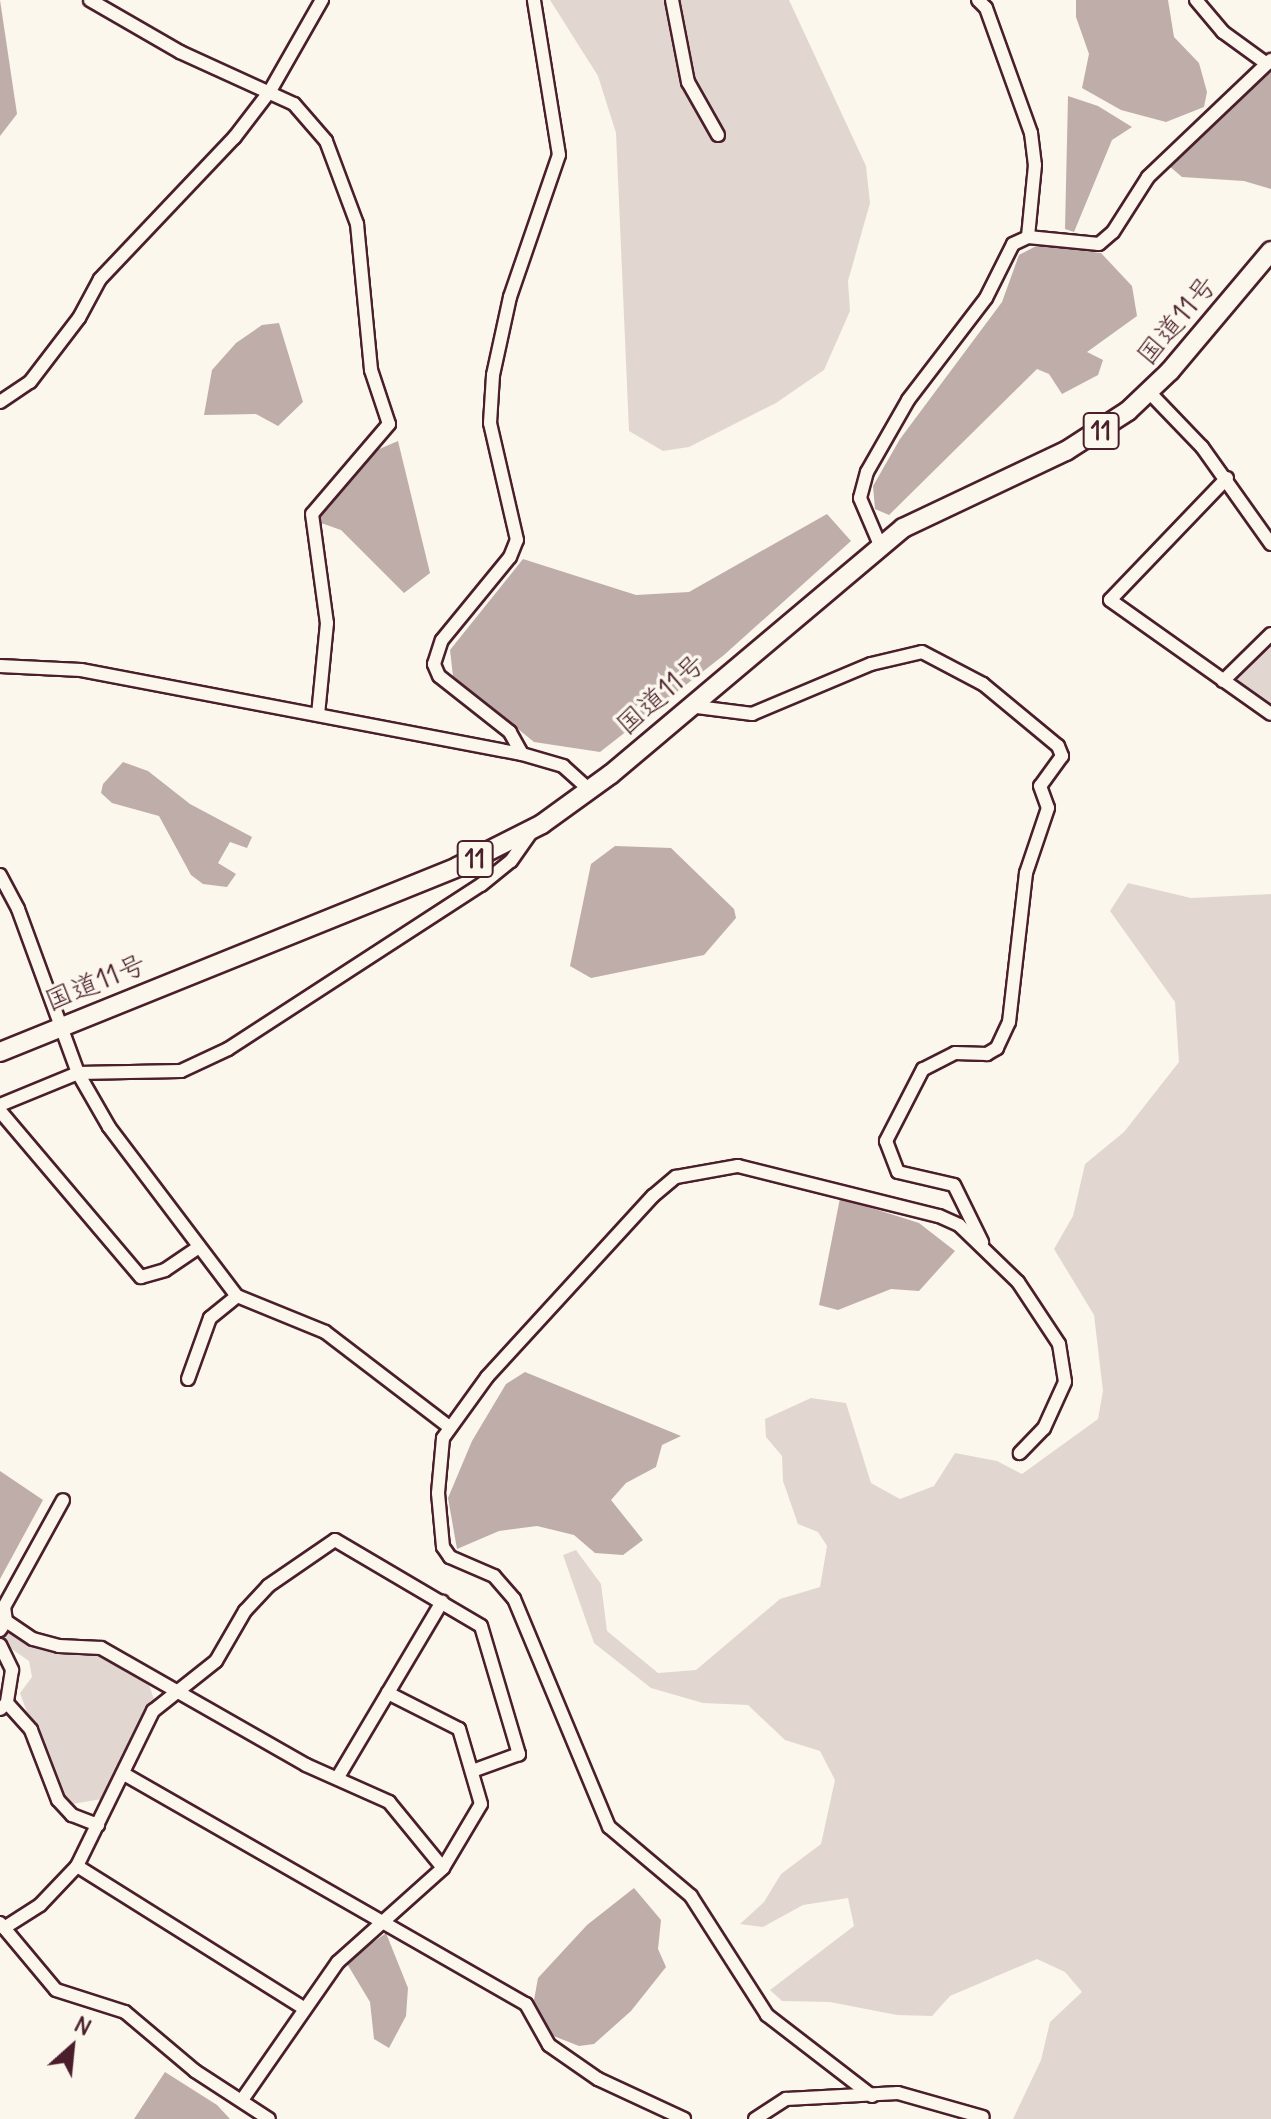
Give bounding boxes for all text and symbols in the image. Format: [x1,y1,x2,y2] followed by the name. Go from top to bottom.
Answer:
[1129,269,1223,371] street label: 国道11号
[1081,409,1121,453] road number: 11
[609,646,711,742] street label: 国道11号
[455,837,495,881] road number: 11
[39,947,151,1017] street label: 国道11号
[32,2007,112,2087] north arrow
[70,2010,96,2042] text: N

